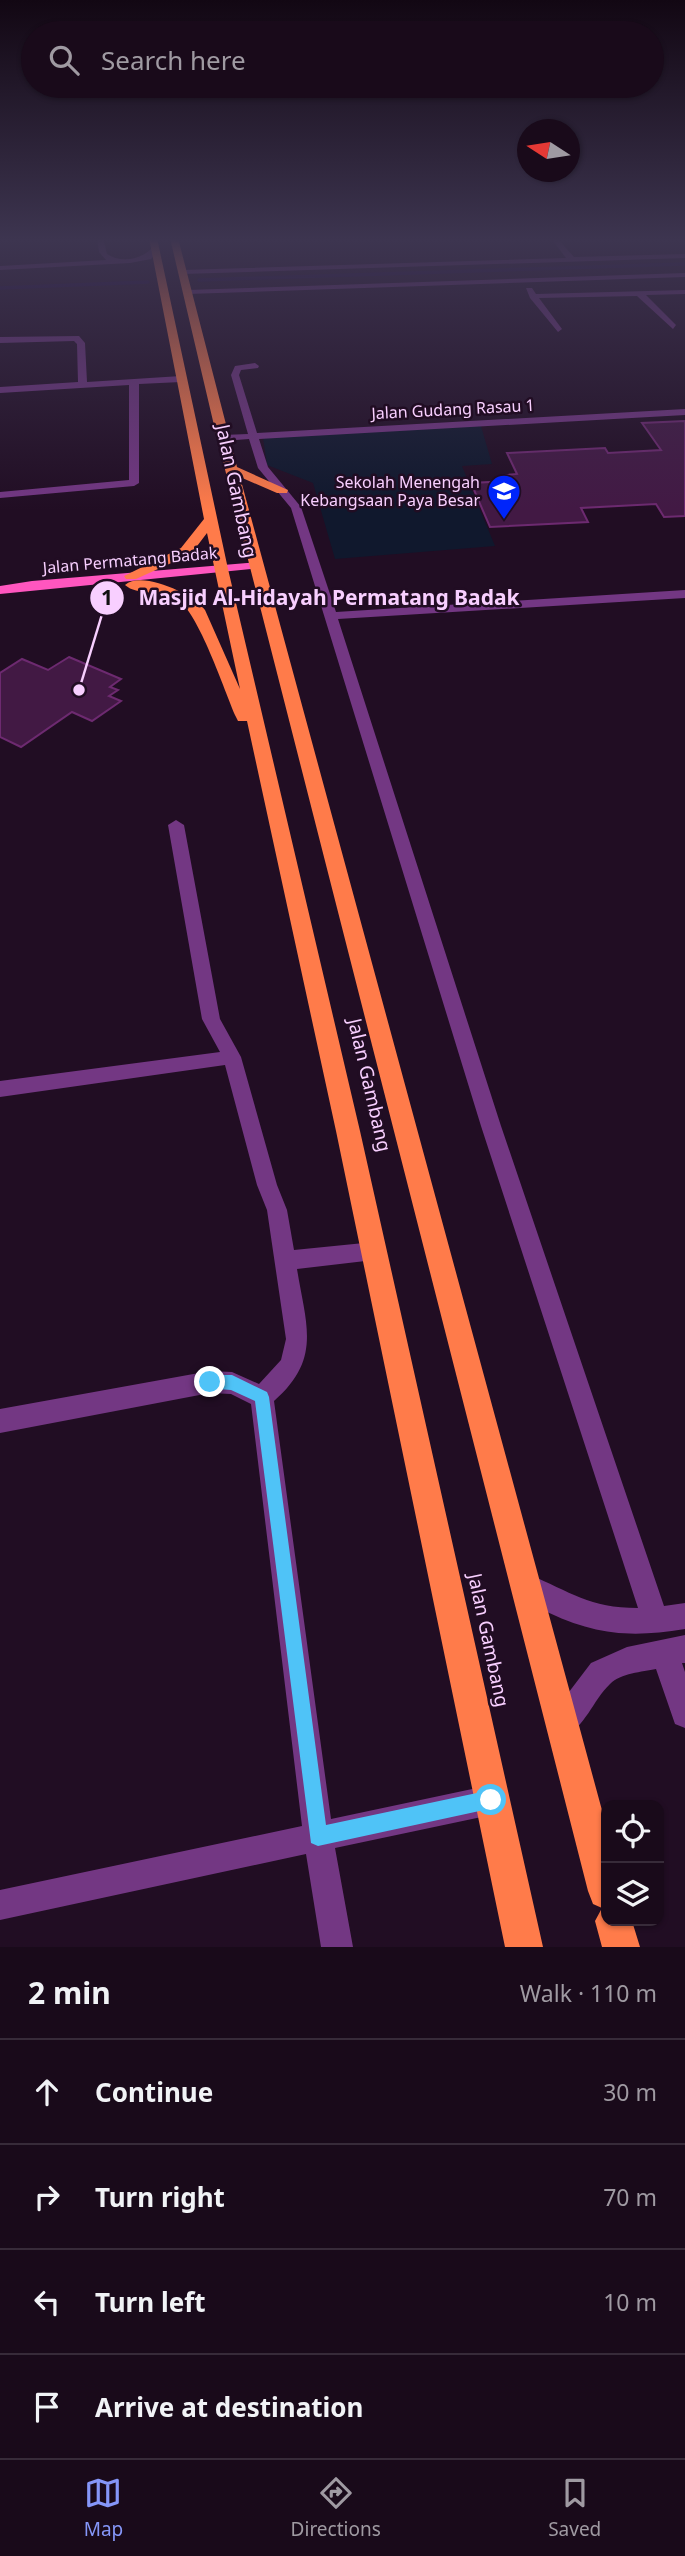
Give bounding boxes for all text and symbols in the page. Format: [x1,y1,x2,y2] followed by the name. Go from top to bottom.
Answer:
[21,21,664,98] search box
[45,41,83,79] icon: search
[101,42,246,78] text: Search here
[517,119,580,182] north arrow
[369,394,535,424] street label: Jalan Gudang Rasau 1
[210,420,264,560] street label: Jalan Gambang
[300,471,480,511] place label: Sekolah Menengah Kebangsaan Paya Besar
[485,472,523,521] school or university icon: Sekolah Menengah Kebangsaan Paya Besar
[40,541,219,579] street label: Jalan Permatang Badak
[90,577,534,619] callout: Masjid Al-Hidayah Permatang Badak
[101,583,113,611] text: 1
[138,583,521,611] text: Masjid Al-Hidayah Permatang Badak
[342,1014,398,1154] street label: Jalan Gambang
[194,1366,225,1397] route end
[462,1569,516,1709] street label: Jalan Gambang
[475,1784,506,1815] route start
[601,1800,664,1926] map controls
[601,1800,664,1863] button: locate
[601,1863,664,1926] button: layers
[28,1972,111,2013] text: 2 min
[520,1977,657,2009] text: Walk · 110 m
[28,2073,66,2111] icon: ahead
[95,2074,213,2110] text: Continue
[603,2076,657,2108] text: 30 m
[28,2178,66,2216] icon: right
[95,2179,225,2215] text: Turn right
[603,2181,657,2213] text: 70 m
[28,2283,66,2321] icon: left
[95,2284,206,2320] text: Turn left
[603,2286,657,2318] text: 10 m
[28,2388,66,2426] icon: arrive
[95,2389,364,2425] text: Arrive at destination
[84,2474,123,2542] tab: Map
[291,2474,381,2542] tab: Directions
[548,2474,601,2542] tab: Saved

